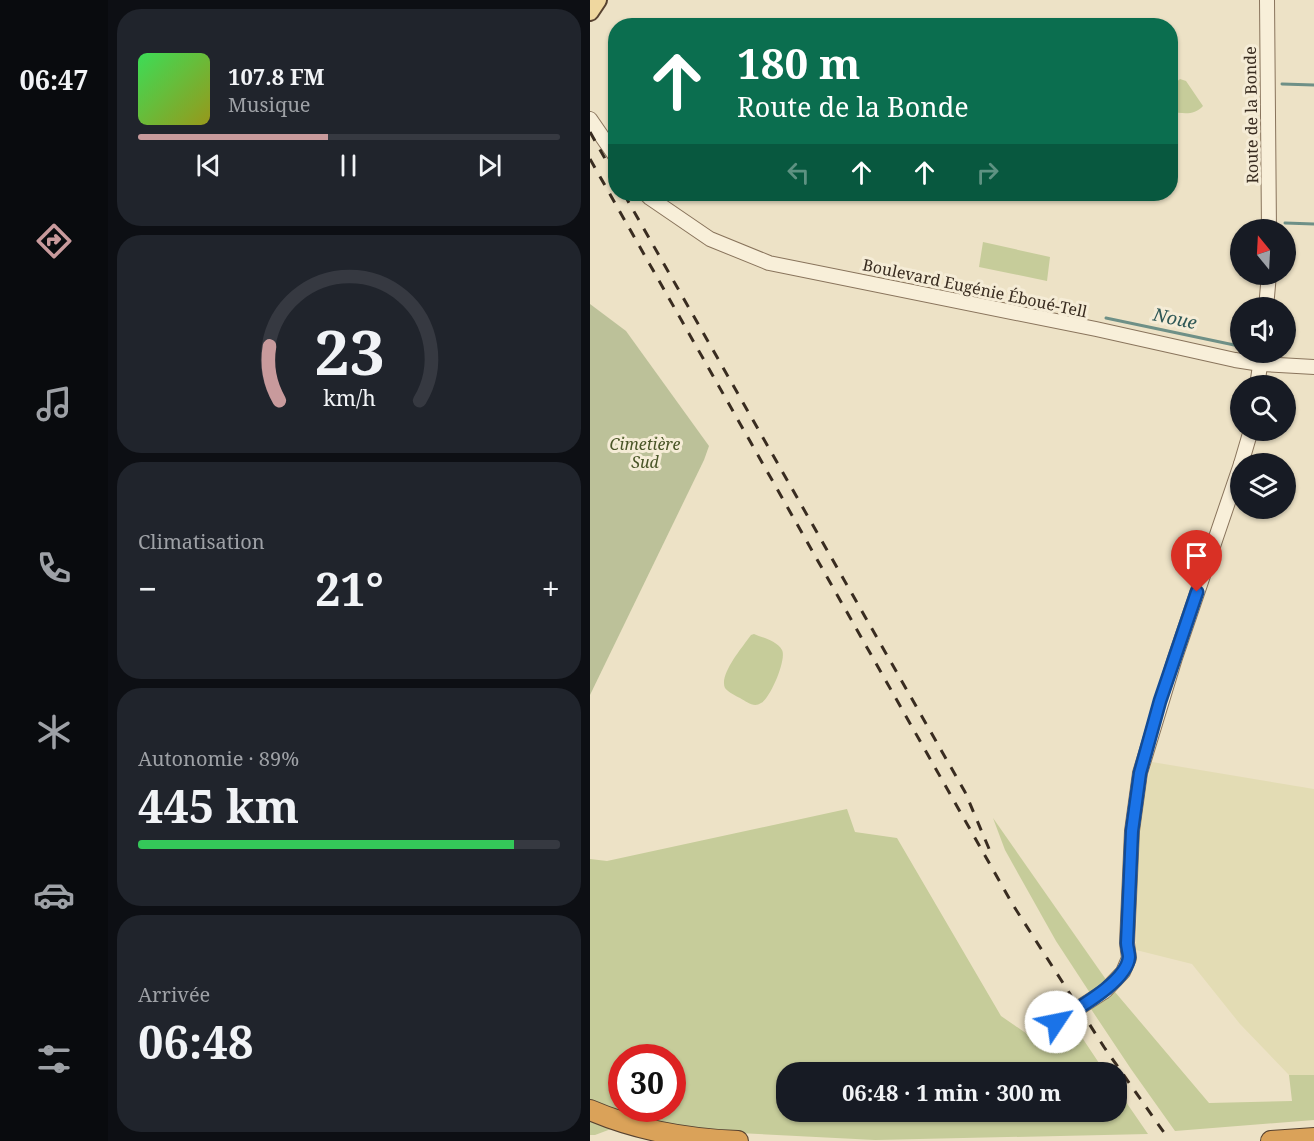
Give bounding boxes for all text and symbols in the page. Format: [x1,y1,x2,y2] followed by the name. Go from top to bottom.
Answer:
[737,34,861,91] text: 180 m
[638,42,716,120] icon: ahead
[1239,46,1263,184] street label: Route de la Bonde
[19,61,89,98] text: 06:47
[228,61,325,91] text: 107.8 FM
[737,88,969,125] text: Route de la Bonde
[228,91,311,118] text: Musique
[192,149,225,182] icon: previous
[332,149,365,182] icon: pause
[473,149,506,182] icon: next
[782,156,815,189] icon: left
[845,156,878,189] icon: ahead
[908,156,941,189] icon: ahead
[971,156,1004,189] icon: right
[1230,219,1296,285] north arrow
[1230,219,1296,519] map controls
[33,220,75,262] icon: directions
[861,253,1089,323] street label: Boulevard Eugénie Éboué-Tell
[1230,297,1296,363] button: sound
[1150,302,1199,334] water label: Noue
[314,308,384,393] text: 23
[1230,375,1296,441] button: search
[33,383,75,425] icon: music
[323,384,376,413] text: km/h
[610,433,681,473] park label: Cimetière Sud
[1230,453,1296,519] button: layers
[138,528,265,555] text: Climatisation
[1171,530,1222,592] pin
[1180,539,1213,572] icon: arrive
[33,547,75,589] icon: phone
[315,558,384,619] text: 21°
[138,566,157,611] text: −
[542,566,560,611] text: +
[33,711,75,753] icon: climate
[138,745,299,772] text: Autonomie · 89%
[138,775,299,836] text: 445 km
[33,874,75,916] icon: car
[138,981,210,1008] text: Arrivée
[1024,990,1088,1054] position arrow
[138,1011,253,1072] text: 06:48
[33,1038,75,1080] icon: filters
[608,1044,686,1122] speed limit sign: 30
[842,1077,1061,1107] text: 06:48 · 1 min · 300 m

